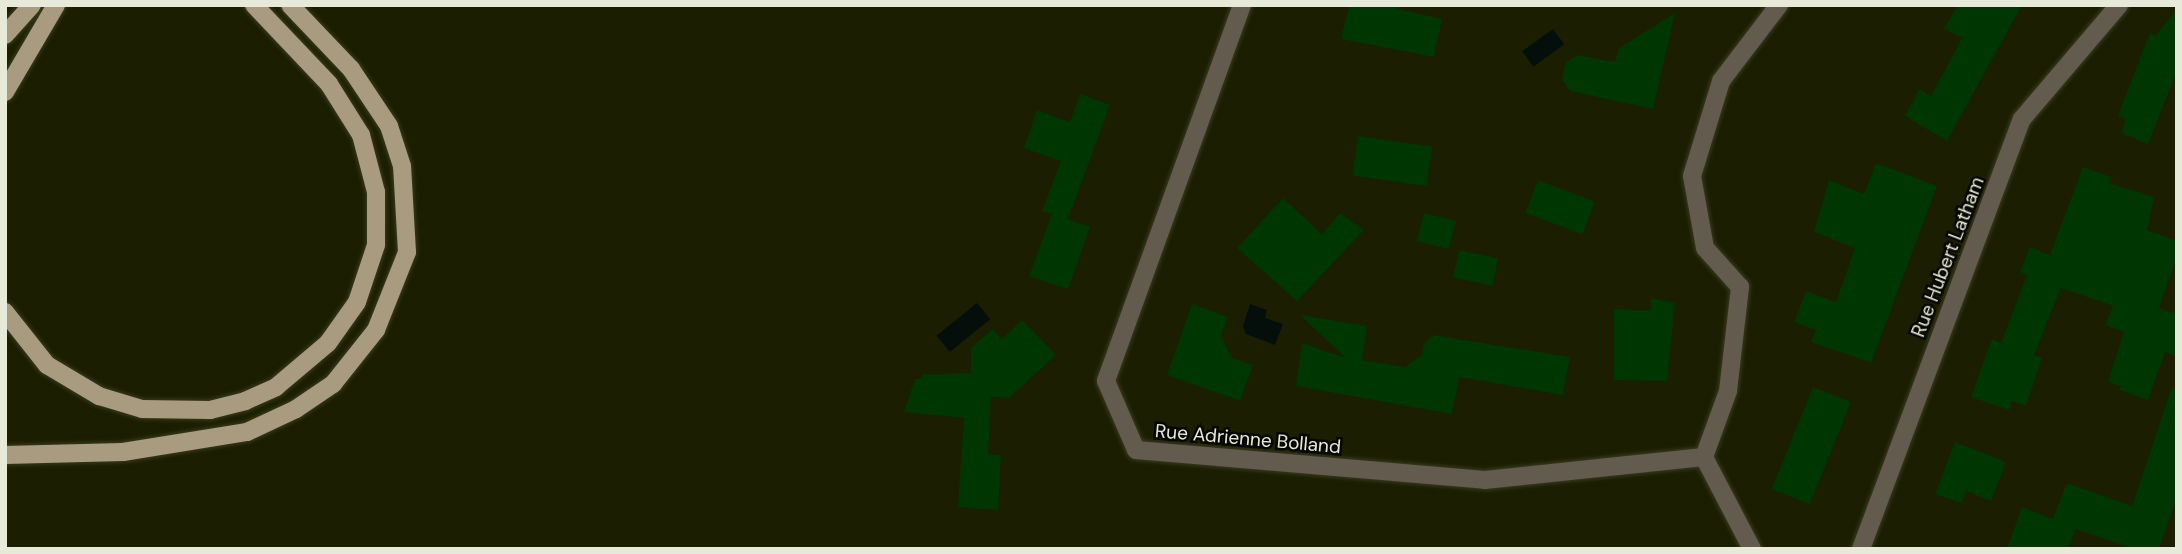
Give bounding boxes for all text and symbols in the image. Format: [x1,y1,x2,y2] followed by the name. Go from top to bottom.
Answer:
[1907,174,1989,340] street label: Rue Hubert Latham
[1154,420,1342,458] street label: Rue Adrienne Bolland

